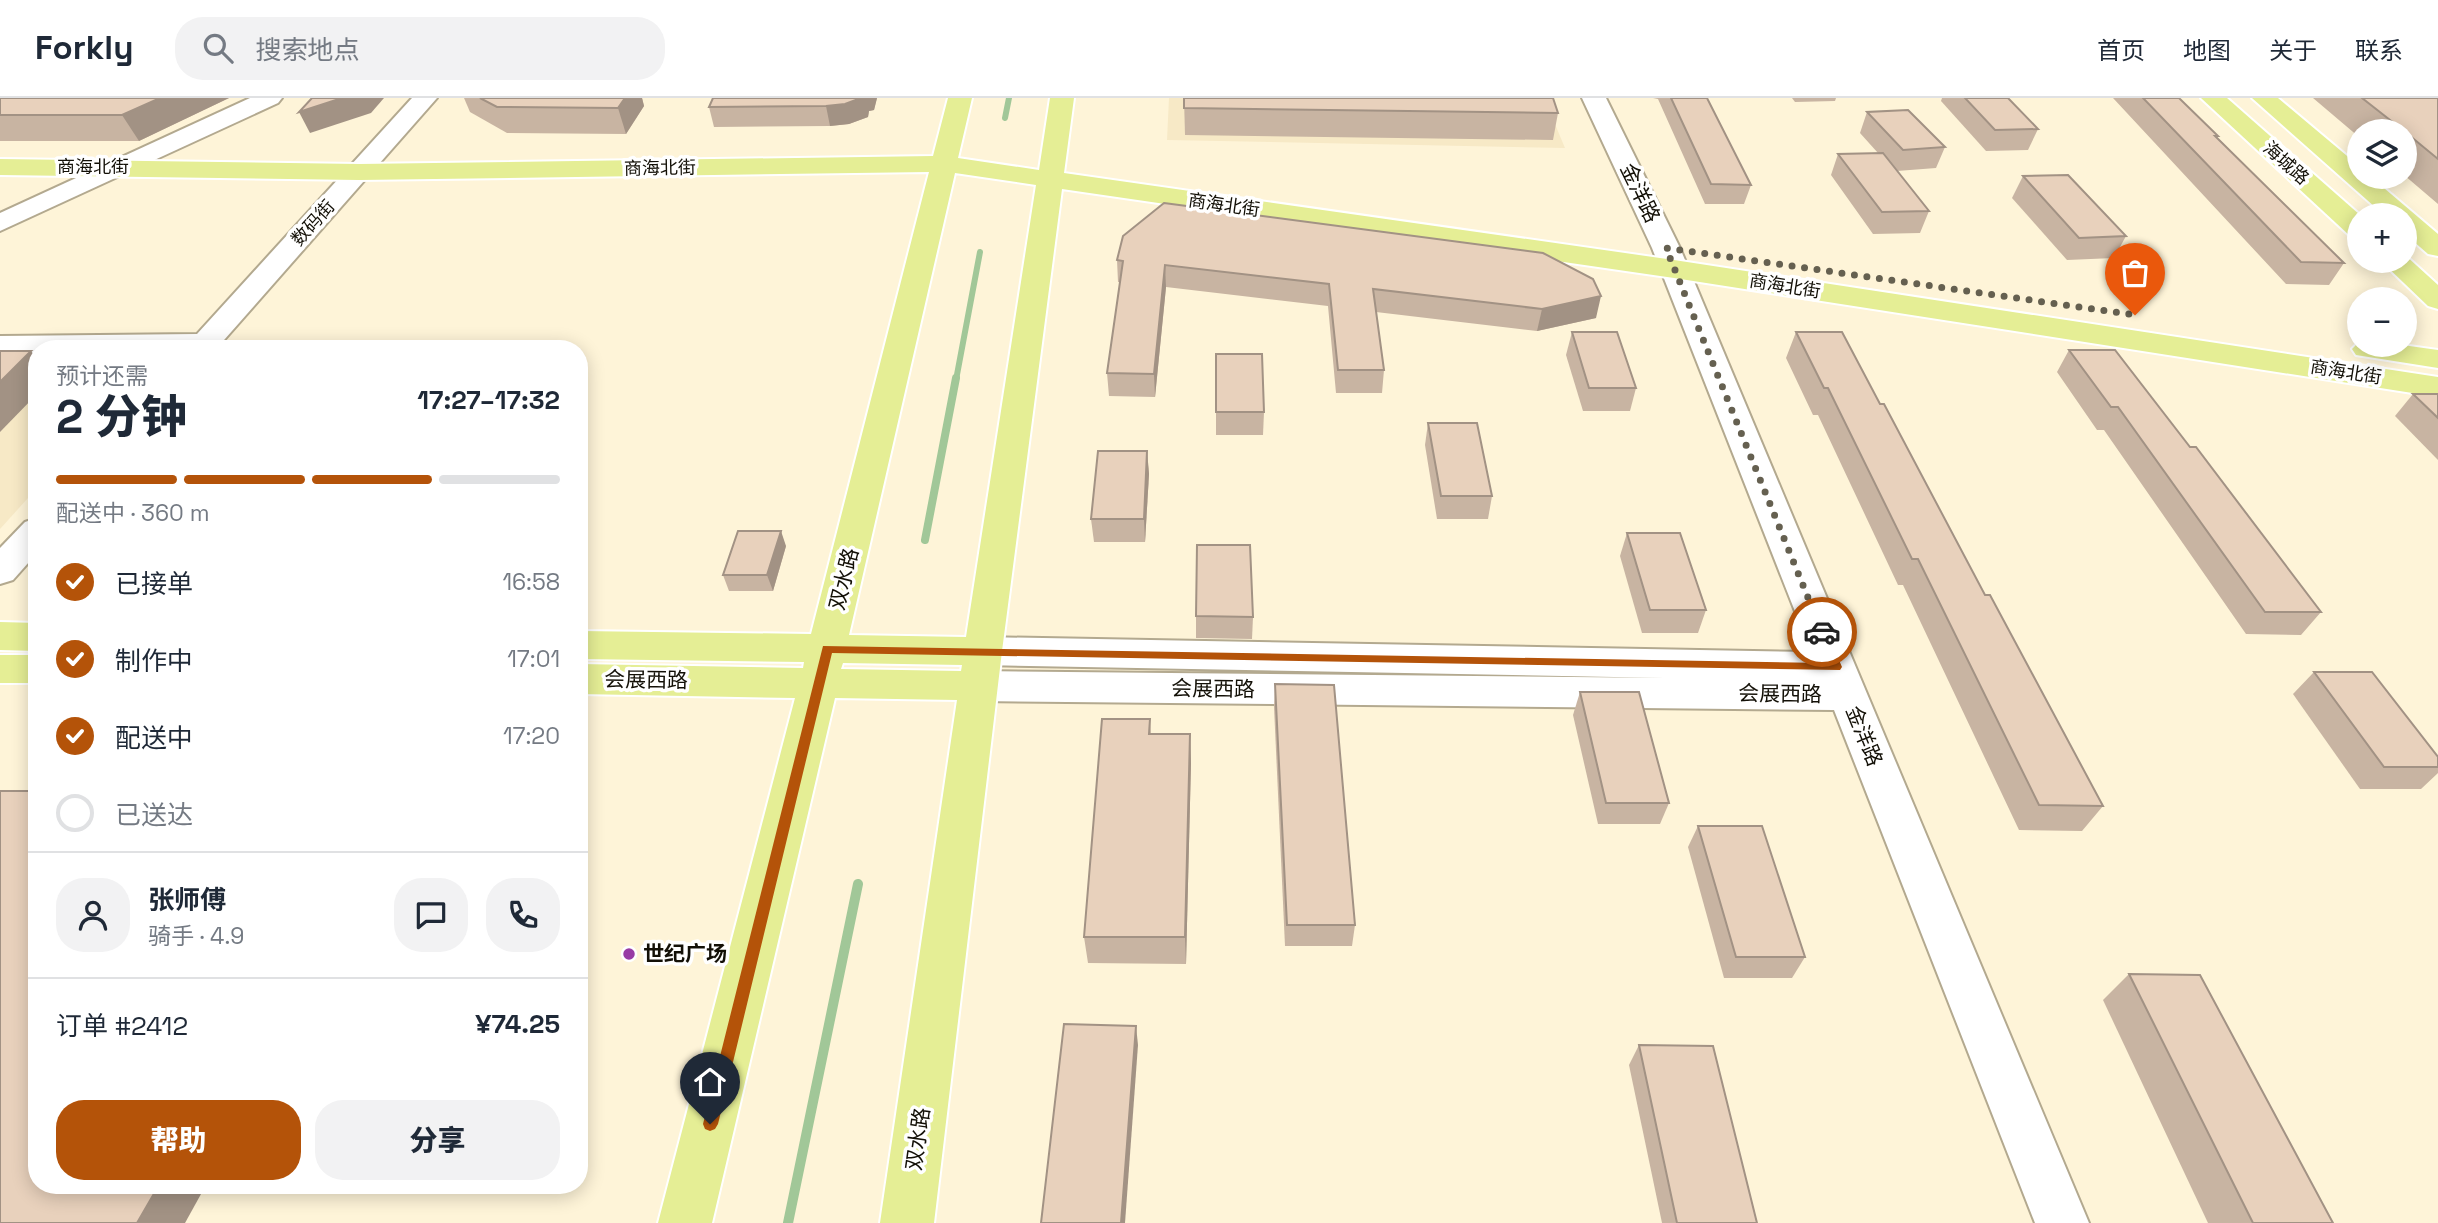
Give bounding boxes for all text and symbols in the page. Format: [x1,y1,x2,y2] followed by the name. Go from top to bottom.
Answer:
[175,17,665,80] search box
[35,27,133,69] text: Forkly
[199,29,237,67] icon: search
[255,33,360,67] text: 搜索地点
[2097,35,2145,66] text: 首页
[2183,35,2231,66] text: 地图
[2269,35,2317,66] text: 关于
[2355,35,2403,66] text: 联系
[2347,119,2417,357] map controls
[2347,119,2417,189] button: layers
[2259,136,2314,189] street label: 海城路
[57,155,129,178] street label: 商海北街
[624,155,696,180] street label: 商海北街
[1615,159,1666,227] street label: 金洋路
[1187,188,1261,221] street label: 商海北街
[286,195,339,250] street label: 数码街
[2347,203,2417,273] button: +
[2105,243,2165,315] pin
[2116,254,2154,292] icon: bag
[1748,269,1822,302] street label: 商海北街
[2347,287,2417,357] button: −
[2309,355,2383,388] street label: 商海北街
[56,361,148,391] text: 预计还需
[417,383,560,417] text: 17:27–17:32
[56,388,187,446] text: 2 分钟
[56,498,210,528] text: 配送中 · 360 m
[823,545,864,613] street label: 双水路
[56,563,94,601] icon: check
[115,567,193,601] text: 已接单
[502,567,560,597] text: 16:58
[1787,597,1857,667] courier
[1803,613,1841,651] icon: car
[56,640,94,678] icon: check
[115,644,193,678] text: 制作中
[507,644,560,674] text: 17:01
[604,665,688,694] street label: 会展西路
[1171,674,1255,703] street label: 会展西路
[1738,679,1822,708] street label: 会展西路
[1840,702,1889,770] street label: 金洋路
[56,717,94,755] icon: check
[115,721,193,755] text: 配送中
[503,721,560,751] text: 17:20
[115,798,193,832] text: 已送达
[56,878,130,952] button: person
[394,878,468,952] button: chat
[486,878,560,952] button: phone
[148,883,226,917] text: 张师傅
[148,921,244,951] text: 骑手 · 4.9
[643,940,727,967] place label: 世纪广场
[621,946,637,962] marker: 世纪广场
[475,1007,560,1041] text: ¥74.25
[56,1009,188,1043] text: 订单 #2412
[680,1052,740,1124] pin
[691,1063,729,1101] icon: home
[56,1100,301,1180] button: 帮助
[315,1100,560,1180] button: 分享
[900,1106,935,1172] street label: 双水路

